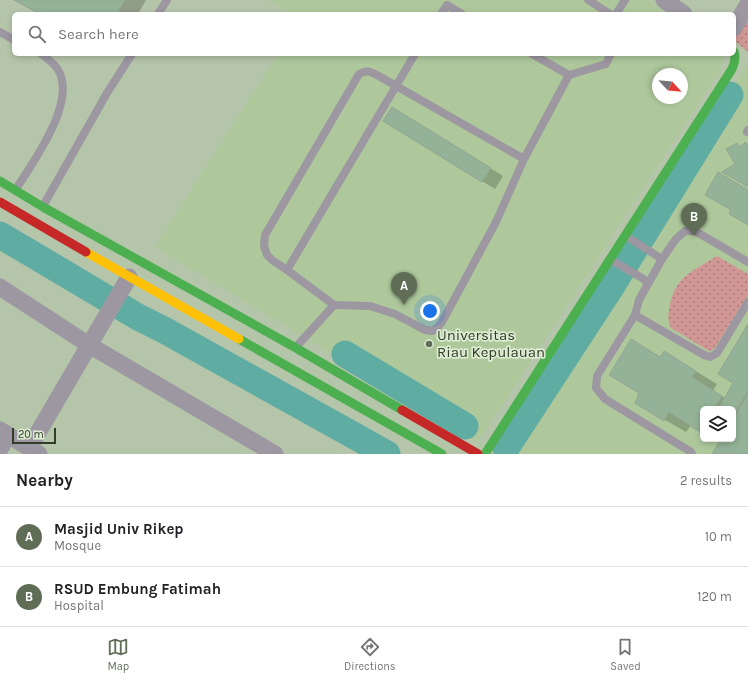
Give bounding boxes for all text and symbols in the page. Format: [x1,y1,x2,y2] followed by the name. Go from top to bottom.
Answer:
[12,12,736,56] search box
[26,23,48,45] icon: search
[58,25,139,43] text: Search here
[652,68,688,104] north arrow
[681,203,707,236] pin: B
[391,272,417,305] pin: A
[420,301,440,321] your location
[437,326,545,361] place label: Universitas Riau Kepulauan
[424,339,434,349] marker: Universitas Riau Kepulauan
[700,406,736,442] map controls
[700,406,736,442] button: layers
[12,426,56,445] scale bar
[18,428,44,441] text: 20 m
[16,470,73,490] text: Nearby
[680,473,732,488] text: 2 results
[54,520,184,538] text: Masjid Univ Rikep
[25,529,33,544] text: A
[705,529,732,544] text: 10 m
[54,538,101,553] text: Mosque
[54,580,221,598] text: RSUD Embung Fatimah
[25,589,33,604] text: B
[697,589,732,604] text: 120 m
[54,598,104,613] text: Hospital
[107,636,129,673] tab: Map
[344,636,396,673] tab: Directions
[610,636,641,673] tab: Saved

